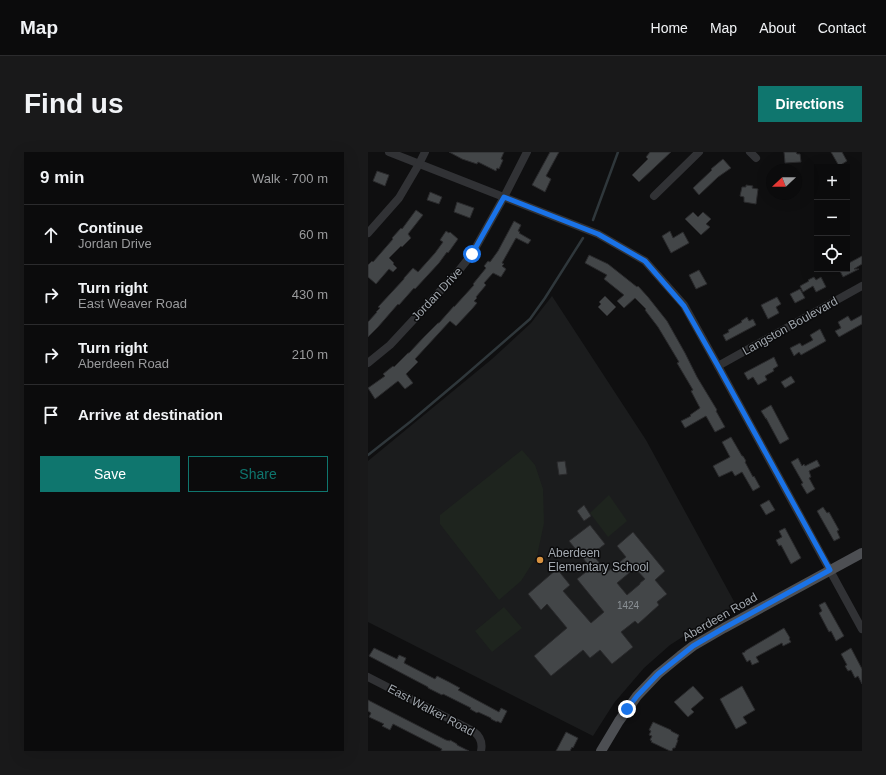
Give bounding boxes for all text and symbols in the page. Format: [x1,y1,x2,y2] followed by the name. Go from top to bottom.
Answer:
[20,17,58,38] text: Map
[651,20,688,36] text: Home
[710,20,737,36] text: Map
[759,20,796,36] text: About
[818,20,866,36] text: Contact
[758,86,862,122] button: Directions
[24,88,124,119] text: Find us
[766,164,802,200] north arrow
[814,164,850,272] map controls
[814,164,850,200] button: +
[40,168,84,187] text: 9 min
[252,171,328,186] text: Walk · 700 m
[814,200,850,236] button: −
[78,219,143,236] text: Continue
[40,224,62,246] icon: ahead
[299,227,328,242] text: 60 m
[78,236,152,251] text: Jordan Drive
[814,236,850,272] button: locate
[463,245,481,263] route start
[409,264,466,324] street label: Jordan Drive
[78,279,148,296] text: Turn right
[40,284,62,306] icon: right
[292,287,328,302] text: 430 m
[740,294,840,358] street label: Langston Boulevard
[78,296,187,311] text: East Weaver Road
[78,339,148,356] text: Turn right
[40,344,62,366] icon: right
[292,347,328,362] text: 210 m
[78,356,169,371] text: Aberdeen Road
[40,404,62,426] icon: arrive
[78,406,223,423] text: Arrive at destination
[40,456,180,492] button: Save
[188,456,328,492] button: Share
[548,546,649,574] place label: Aberdeen Elementary School
[535,555,545,565] marker: Aberdeen Elementary School
[680,590,760,644] street label: Aberdeen Road
[617,600,640,611] house number: 1424
[385,681,477,739] street label: East Walker Road
[618,700,636,718] route end

